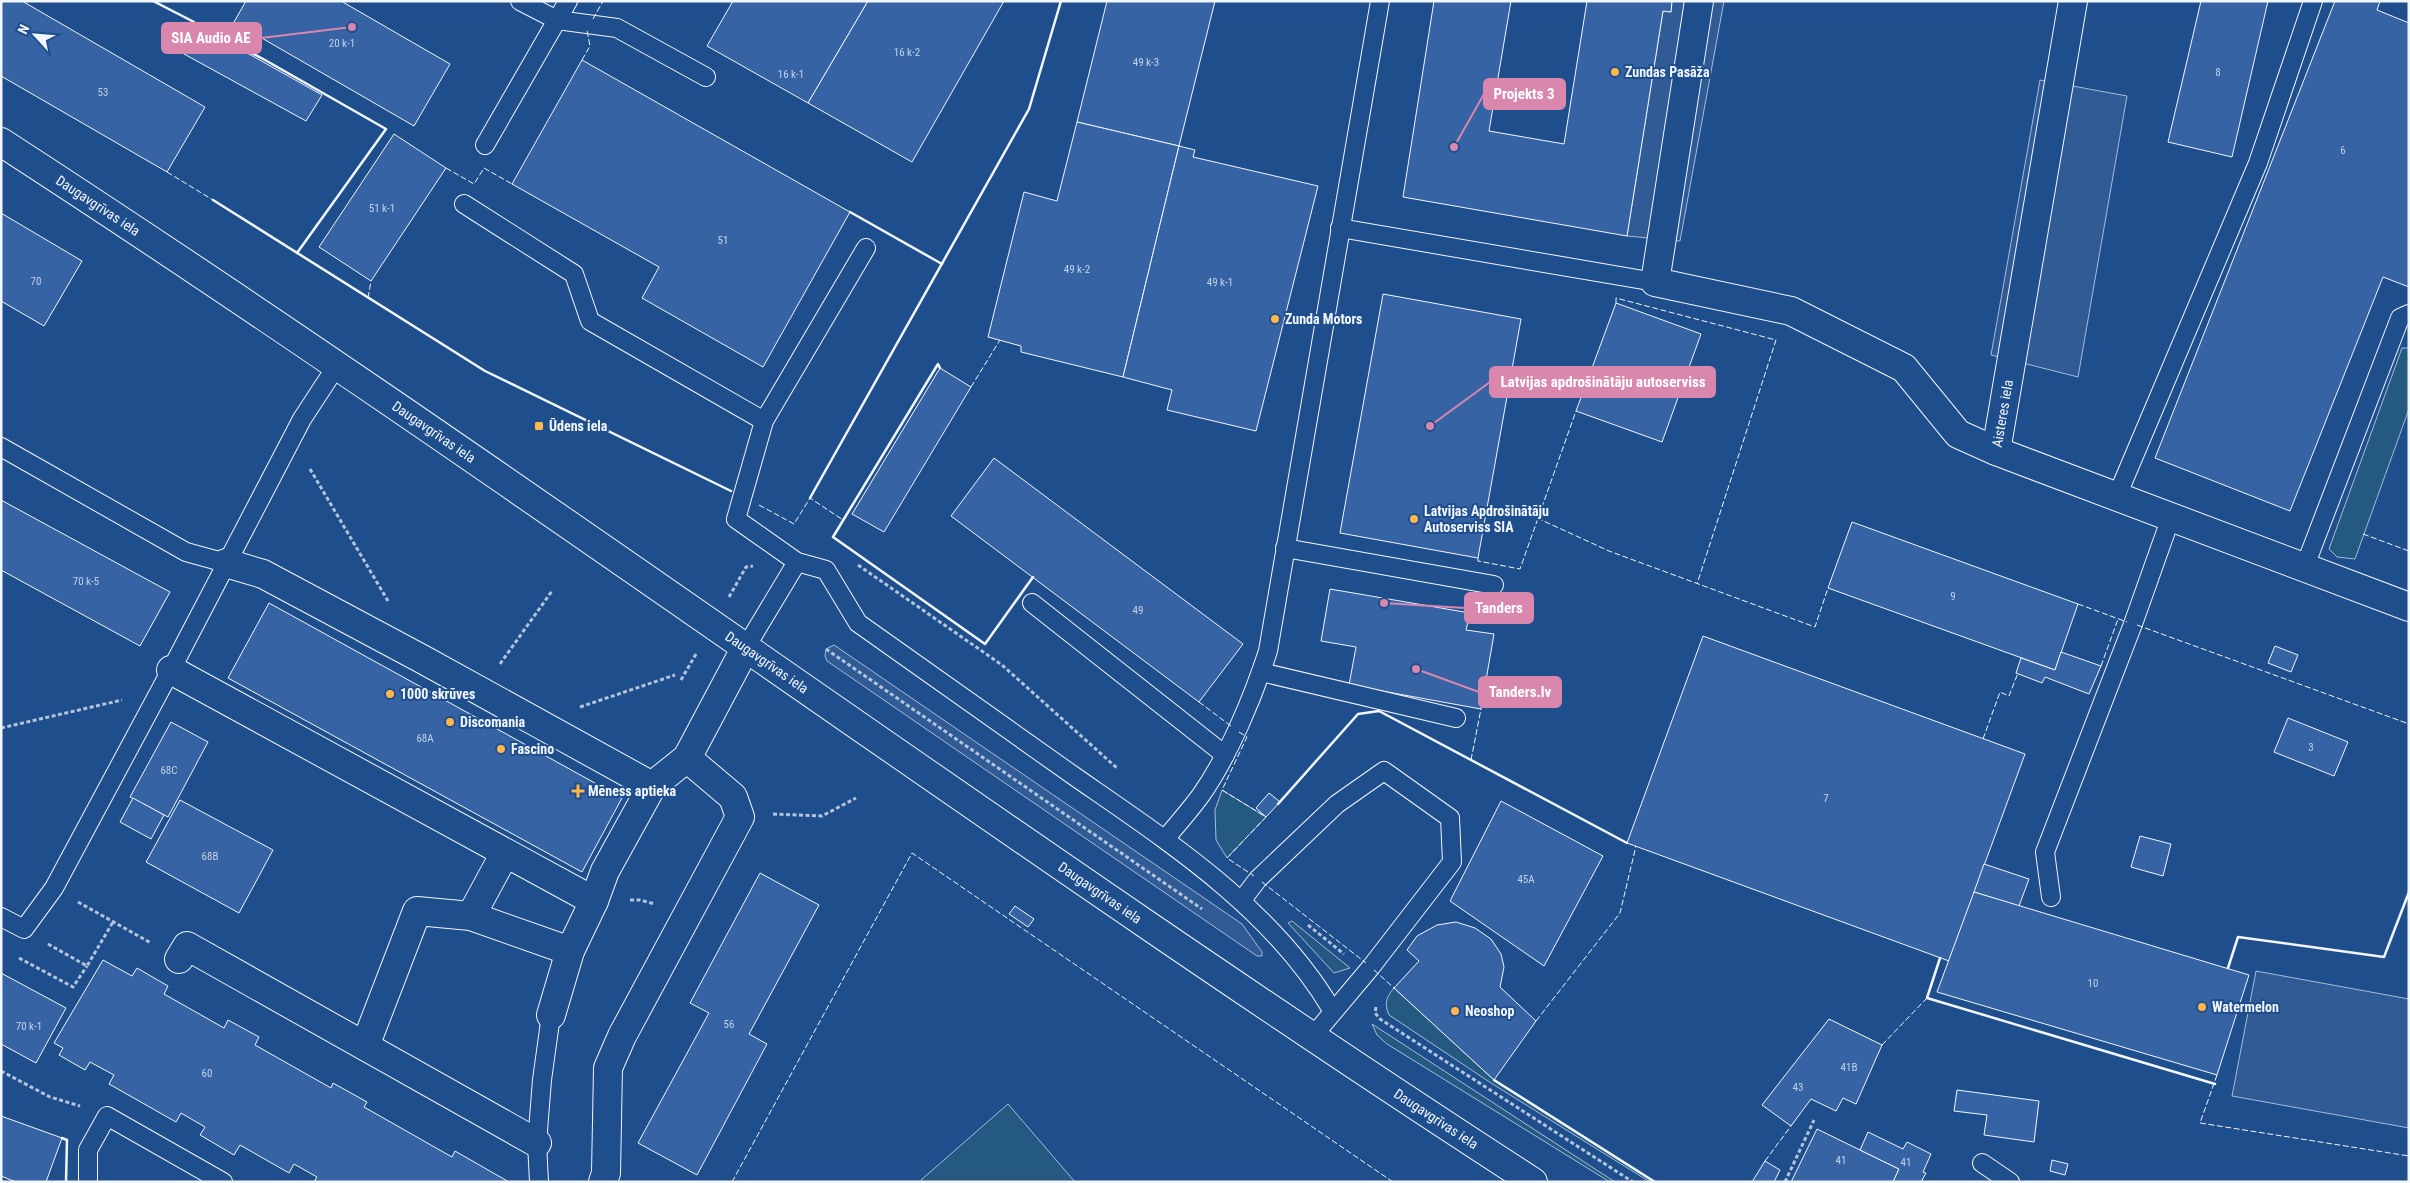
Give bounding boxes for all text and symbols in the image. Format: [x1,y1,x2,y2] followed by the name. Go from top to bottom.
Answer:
[10,10,60,60] north arrow
[14,22,32,37] text: N
[162,23,261,53] callout: SIA Audio AE
[171,29,251,47] text: SIA Audio AE
[329,37,355,50] house number: 20 k-1
[894,46,920,59] house number: 16 k-2
[1133,56,1159,69] house number: 49 k-3
[1625,64,1710,80] place label: Zundas Pasāža
[1609,66,1621,78] marker: Zundas Pasāža
[2215,66,2221,79] house number: 8
[778,68,804,81] house number: 16 k-1
[1484,79,1565,109] callout: Projekts 3
[1493,85,1555,103] text: Projekts 3
[98,86,108,99] house number: 53
[2340,144,2346,157] house number: 6
[53,172,143,239] street label: Daugavgrīvas iela
[369,202,395,215] house number: 51 k-1
[718,234,728,247] house number: 51
[1064,263,1090,276] house number: 49 k-2
[31,275,41,288] house number: 70
[1207,276,1233,289] house number: 49 k-1
[1285,311,1362,327] place label: Zunda Motors
[1269,313,1281,325] marker: Zunda Motors
[1490,367,1715,397] callout: Latvijas apdrošinātāju autoserviss
[1500,373,1706,391] text: Latvijas apdrošinātāju autoserviss
[1989,378,2016,449] street label: Aisteres iela
[389,398,479,466] street label: Daugavgrīvas iela
[549,417,608,434] place label: Ūdens iela
[533,420,545,432] marker: Ūdens iela
[1424,503,1549,535] place label: Latvijas Apdrošinātāju Autoserviss SIA
[1408,513,1420,525] marker: Latvijas Apdrošinātāju Autoserviss SIA
[73,575,99,588] house number: 70 k-5
[1950,590,1956,603] house number: 9
[1465,593,1533,623] callout: Tanders
[1475,599,1523,617] text: Tanders
[1133,604,1143,617] house number: 49
[722,628,811,697] street label: Daugavgrīvas iela
[1479,677,1561,707] callout: Tanders.lv
[1489,683,1552,701] text: Tanders.lv
[400,686,475,702] place label: 1000 skrūves
[384,688,396,700] marker: 1000 skrūves
[460,714,526,730] place label: Discomania
[444,716,456,728] marker: Discomania
[416,732,434,745] house number: 68A
[511,741,554,757] place label: Fascino
[2308,741,2314,754] house number: 3
[495,743,507,755] marker: Fascino
[160,764,178,777] house number: 68C
[588,783,677,799] place label: Mēness aptieka
[572,785,584,797] marker: Mēness aptieka
[1823,792,1829,805] house number: 7
[202,850,218,863] house number: 68B
[1055,859,1145,927] street label: Daugavgrīvas iela
[1517,873,1535,886] house number: 45A
[2088,977,2098,990] house number: 10
[2212,999,2279,1015] place label: Watermelon
[2196,1001,2208,1013] marker: Watermelon
[1465,1003,1514,1019] place label: Neoshop
[1449,1005,1461,1017] marker: Neoshop
[724,1018,734,1031] house number: 56
[16,1020,42,1033] house number: 70 k-1
[1841,1061,1857,1074] house number: 41B
[202,1067,212,1080] house number: 60
[1793,1081,1803,1094] house number: 43
[1391,1085,1481,1152] street label: Daugavgrīvas iela
[1836,1154,1846,1167] house number: 41
[1901,1156,1911,1169] house number: 41

